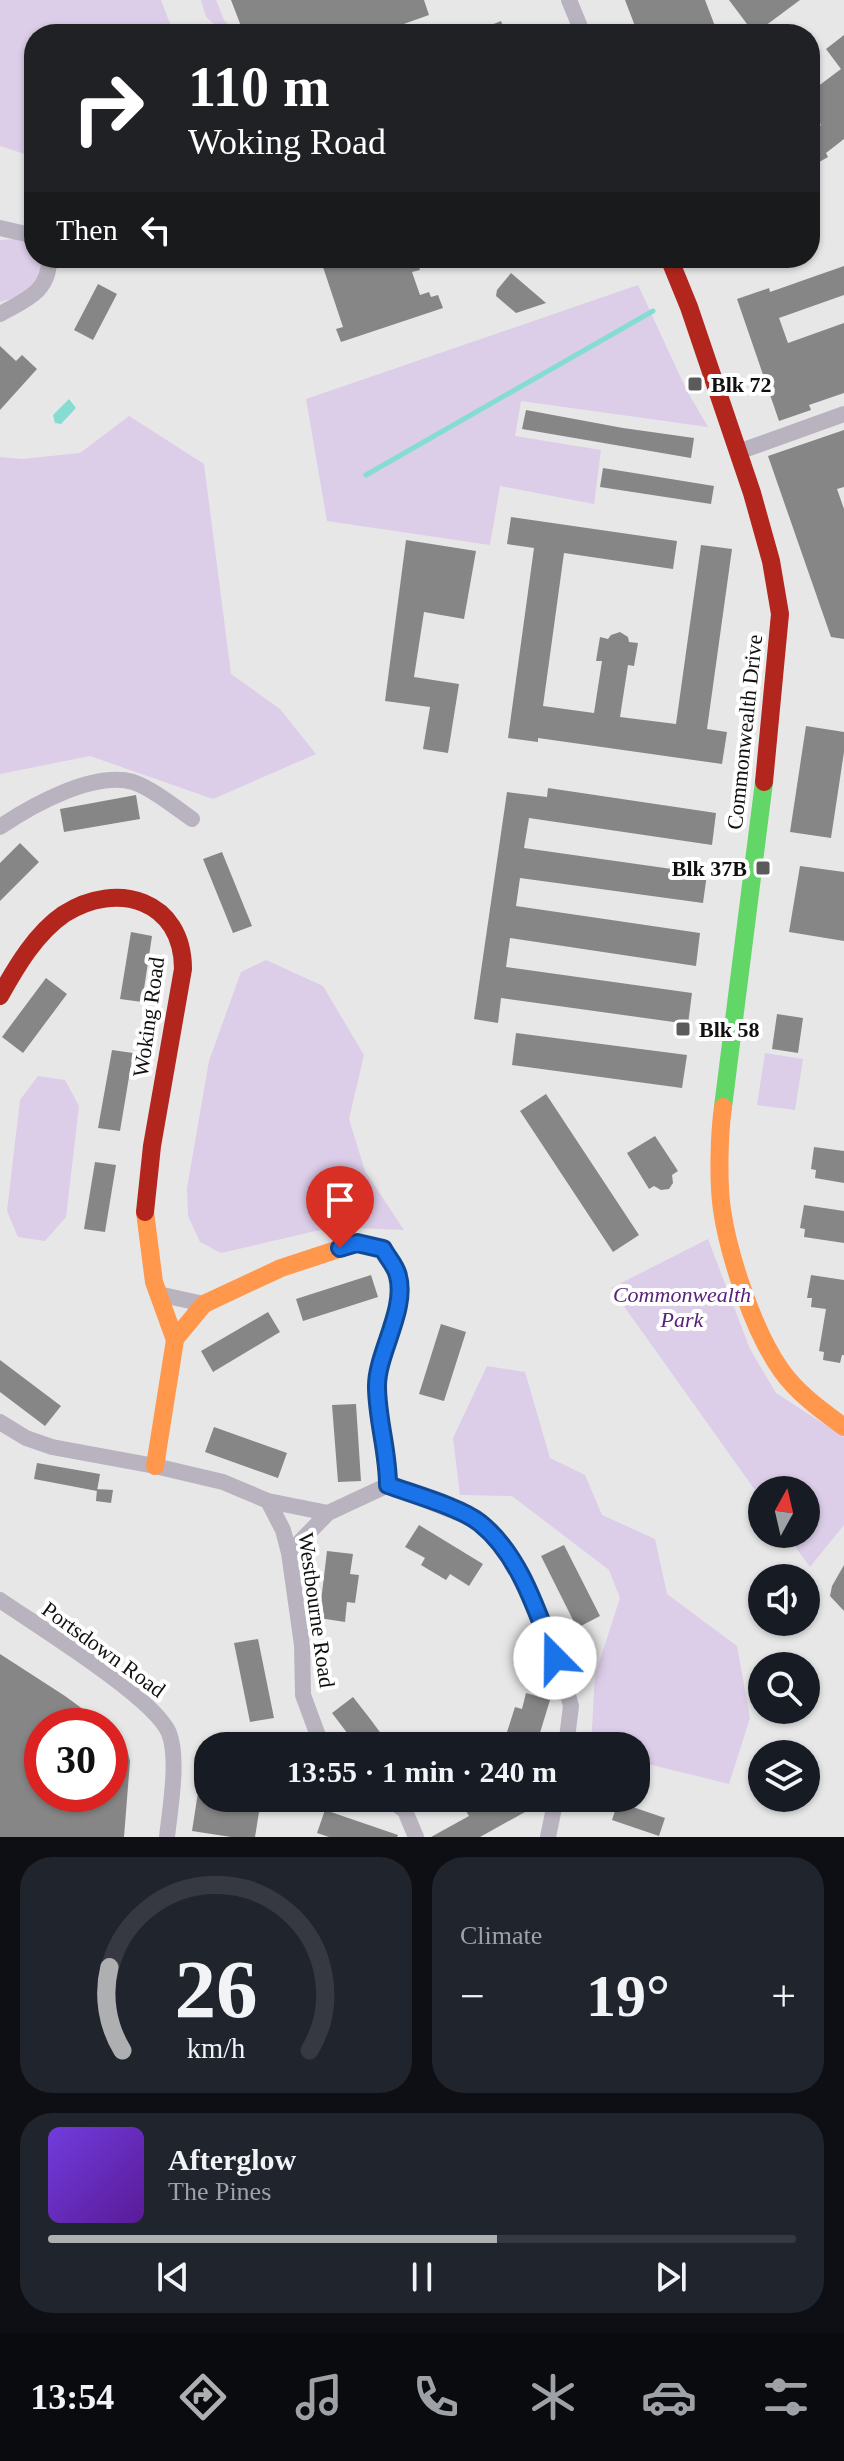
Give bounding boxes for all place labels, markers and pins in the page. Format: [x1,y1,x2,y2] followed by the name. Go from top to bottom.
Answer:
[711,372,772,397] place label: Blk 72
[686,375,704,393] marker: Blk 72
[672,856,747,881] place label: Blk 37B
[754,859,772,877] marker: Blk 37B
[699,1017,760,1042] place label: Blk 58
[674,1020,692,1038] marker: Blk 58
[306,1166,374,1248] pin

